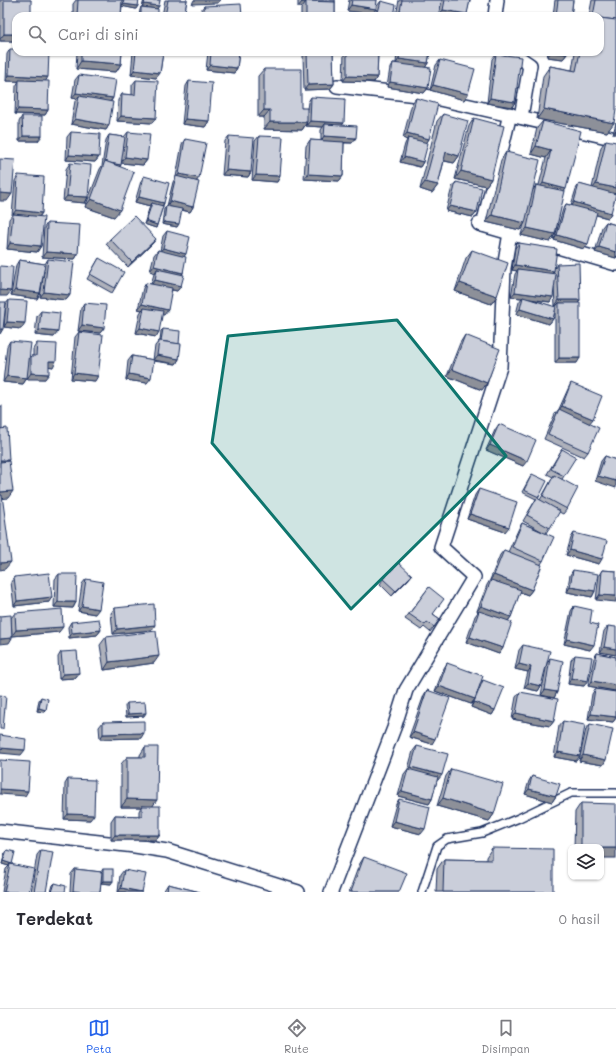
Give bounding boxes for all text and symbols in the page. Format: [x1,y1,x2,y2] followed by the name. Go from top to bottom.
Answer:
[12,12,604,56] search box
[26,23,48,45] icon: search
[58,24,139,44] text: Cari di sini
[568,844,604,880] map controls
[568,844,604,880] button: layers
[16,907,93,929] text: Terdekat
[559,910,600,927] text: 0 hasil
[86,1017,112,1056] tab: Peta
[284,1017,309,1056] tab: Rute
[482,1017,530,1056] tab: Disimpan

